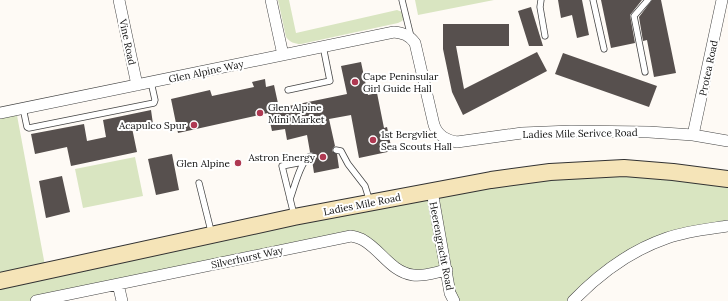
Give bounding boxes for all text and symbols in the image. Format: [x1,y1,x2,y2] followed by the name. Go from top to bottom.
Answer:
[116,17,139,66] street label: Vine Road
[696,39,721,97] street label: Protea Road
[167,57,245,86] street label: Glen Alpine Way
[363,70,439,95] place label: Cape Peninsular Girl Guide Hall
[350,77,360,87] marker: Cape Peninsular Girl Guide Hall
[268,101,325,126] place label: Glen Alpine Mini Market
[255,108,265,118] marker: Glen Alpine Mini Market
[118,119,187,132] place label: Acapulco Spur
[189,120,199,130] marker: Acapulco Spur
[522,126,638,141] street label: Ladies Mile Serivce Road
[381,128,452,153] place label: 1st Bergvliet Sea Scouts Hall
[368,135,378,145] marker: 1st Bergvliet Sea Scouts Hall
[247,151,316,164] place label: Astron Energy
[318,152,328,162] marker: Astron Energy
[176,157,231,170] place label: Glen Alpine
[233,158,243,168] marker: Glen Alpine
[322,191,402,218] street label: Ladies Mile Road
[427,201,456,292] street label: Heerengracht Road
[210,243,285,271] street label: Silverhurst Way

